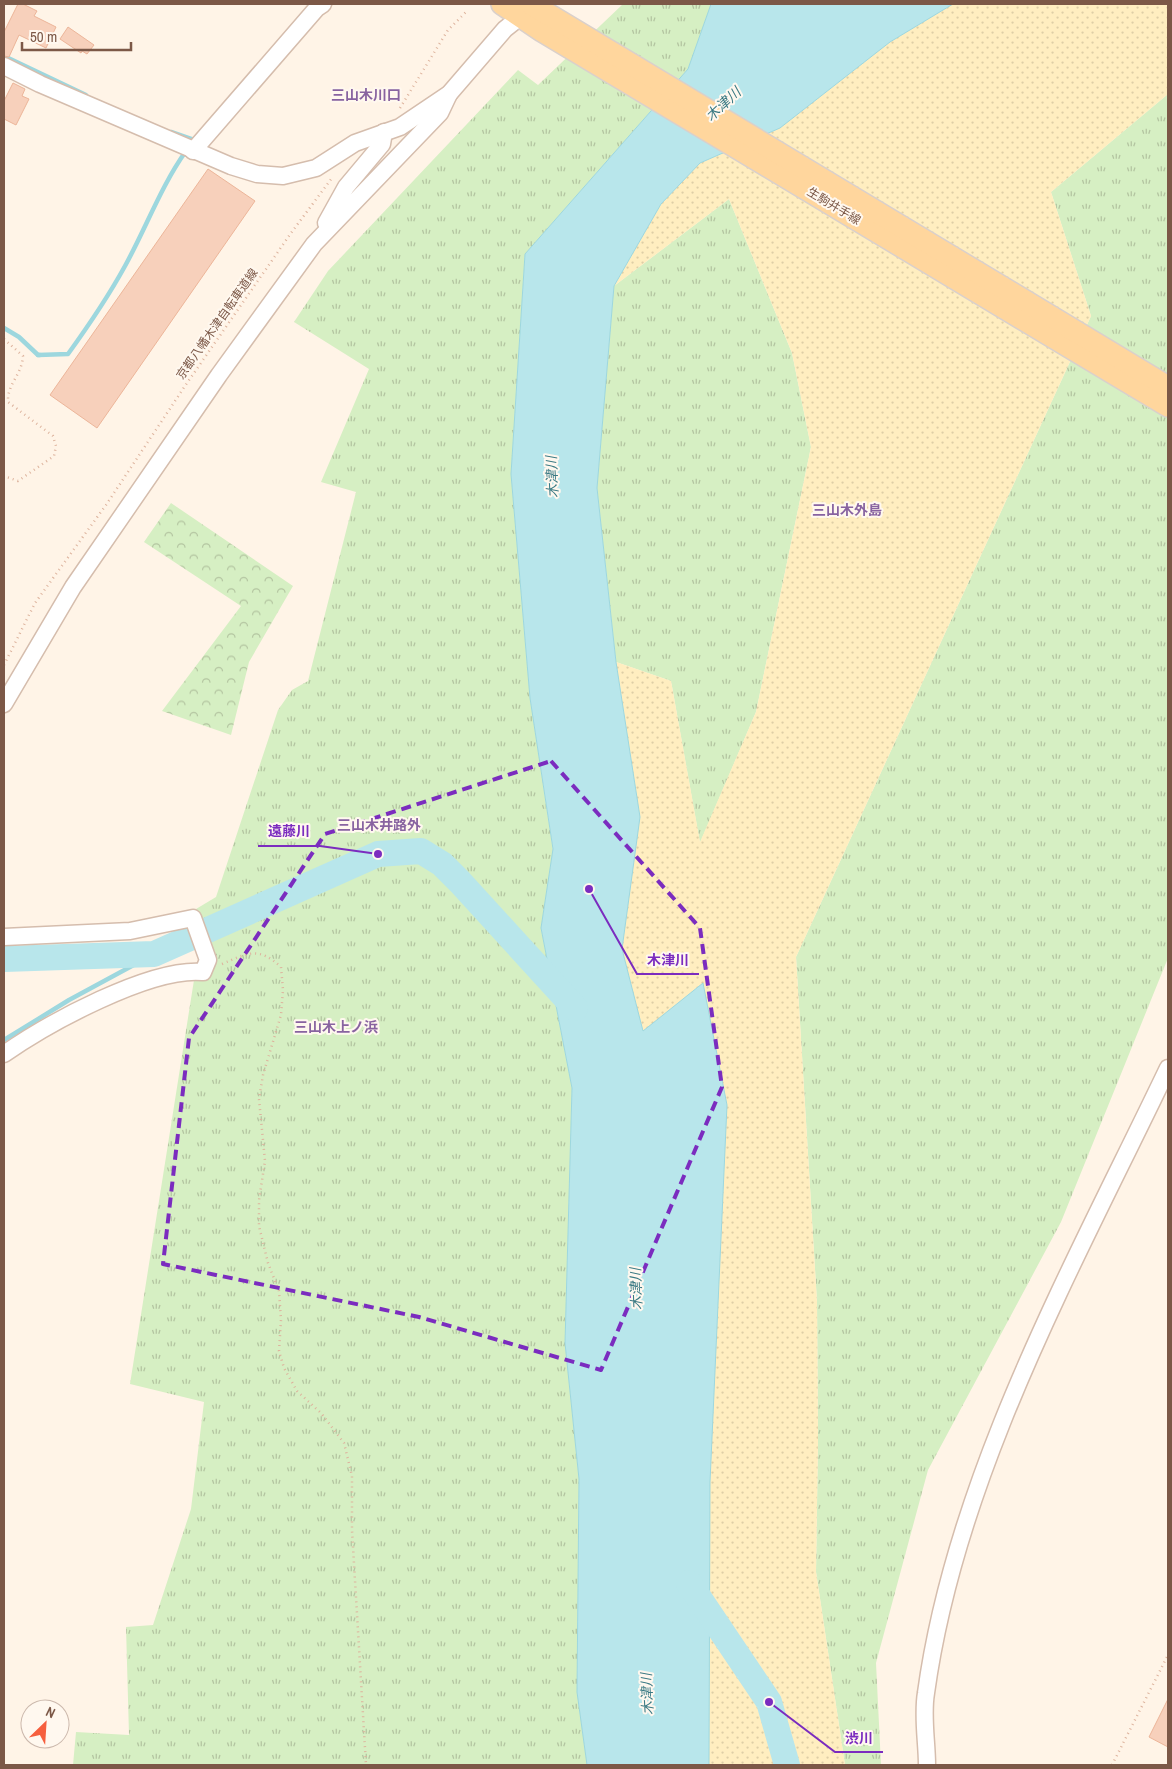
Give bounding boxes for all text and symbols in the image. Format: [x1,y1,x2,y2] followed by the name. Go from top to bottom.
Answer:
[22,20,131,52] scale bar
[30,26,57,47] text: 50 m
[702,82,746,125] water label: 木津川
[331,86,401,104] district label: 三山木川口
[804,184,864,228] street label: 生駒井手線
[173,265,261,383] street label: 京都八幡木津自転車道線
[542,454,562,498] water label: 木津川
[812,501,882,519] district label: 三山木外島
[337,816,421,834] district label: 三山木井路外
[258,817,320,846] callout: 遠藤川
[268,822,310,840] text: 遠藤川
[637,945,699,974] callout: 木津川
[647,951,689,969] text: 木津川
[294,1018,378,1036] district label: 三山木上ノ浜
[626,1266,646,1310] water label: 木津川
[637,1671,657,1715] water label: 木津川
[20,1699,70,1749] north arrow
[43,1702,58,1722] text: N
[835,1723,883,1752] callout: 渋川
[845,1729,873,1747] text: 渋川

